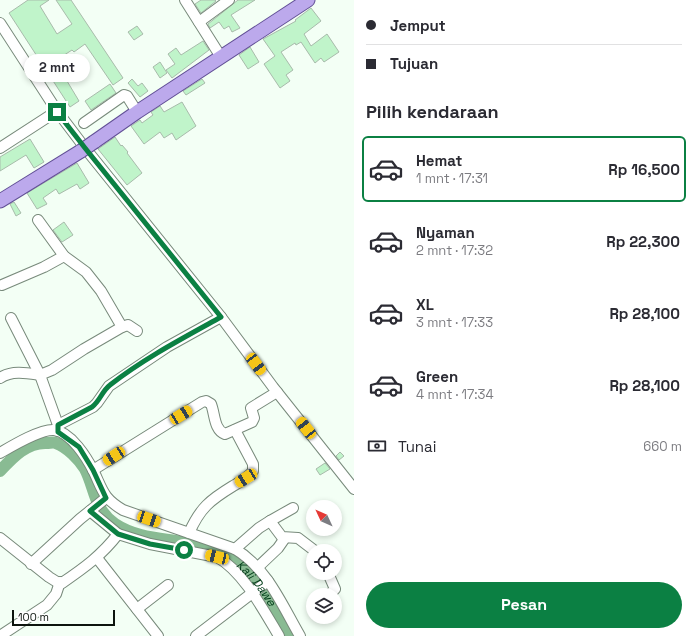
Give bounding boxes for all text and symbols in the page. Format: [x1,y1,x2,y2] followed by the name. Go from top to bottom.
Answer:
[390,16,446,35] text: Jemput
[24,54,90,82] callout: 2 mnt
[390,54,438,73] text: Tujuan
[39,59,75,76] text: 2 mnt
[366,100,499,123] text: Pilih kendaraan
[48,103,66,121] route end
[368,151,404,187] icon: car
[416,151,462,170] text: Hemat
[608,160,680,179] text: Rp 16,500
[416,170,488,187] text: 1 mnt · 17:31
[368,223,404,259] icon: car
[416,223,475,242] text: Nyaman
[606,232,680,251] text: Rp 22,300
[416,242,493,259] text: 2 mnt · 17:32
[368,295,404,331] icon: car
[416,295,434,314] text: XL
[609,304,680,323] text: Rp 28,100
[416,314,493,331] text: 3 mnt · 17:33
[244,351,268,377] car
[368,367,404,403] icon: car
[416,367,458,386] text: Green
[609,376,680,395] text: Rp 28,100
[416,386,494,403] text: 4 mnt · 17:34
[168,404,194,426] car
[294,415,318,441] car
[366,435,388,457] icon: cash
[398,437,436,456] text: Tunai
[643,438,682,455] text: 660 m
[101,444,127,468] car
[233,467,259,489] car
[306,500,342,536] north arrow
[306,500,342,624] map controls
[136,509,162,529] car
[175,541,193,559] route start
[306,544,342,580] button: locate
[204,548,230,566] car
[233,557,280,610] water label: Kali Dawe
[366,582,682,628] button: Pesan
[306,588,342,624] button: layers
[12,608,115,627] scale bar
[18,610,49,624] text: 100 m

